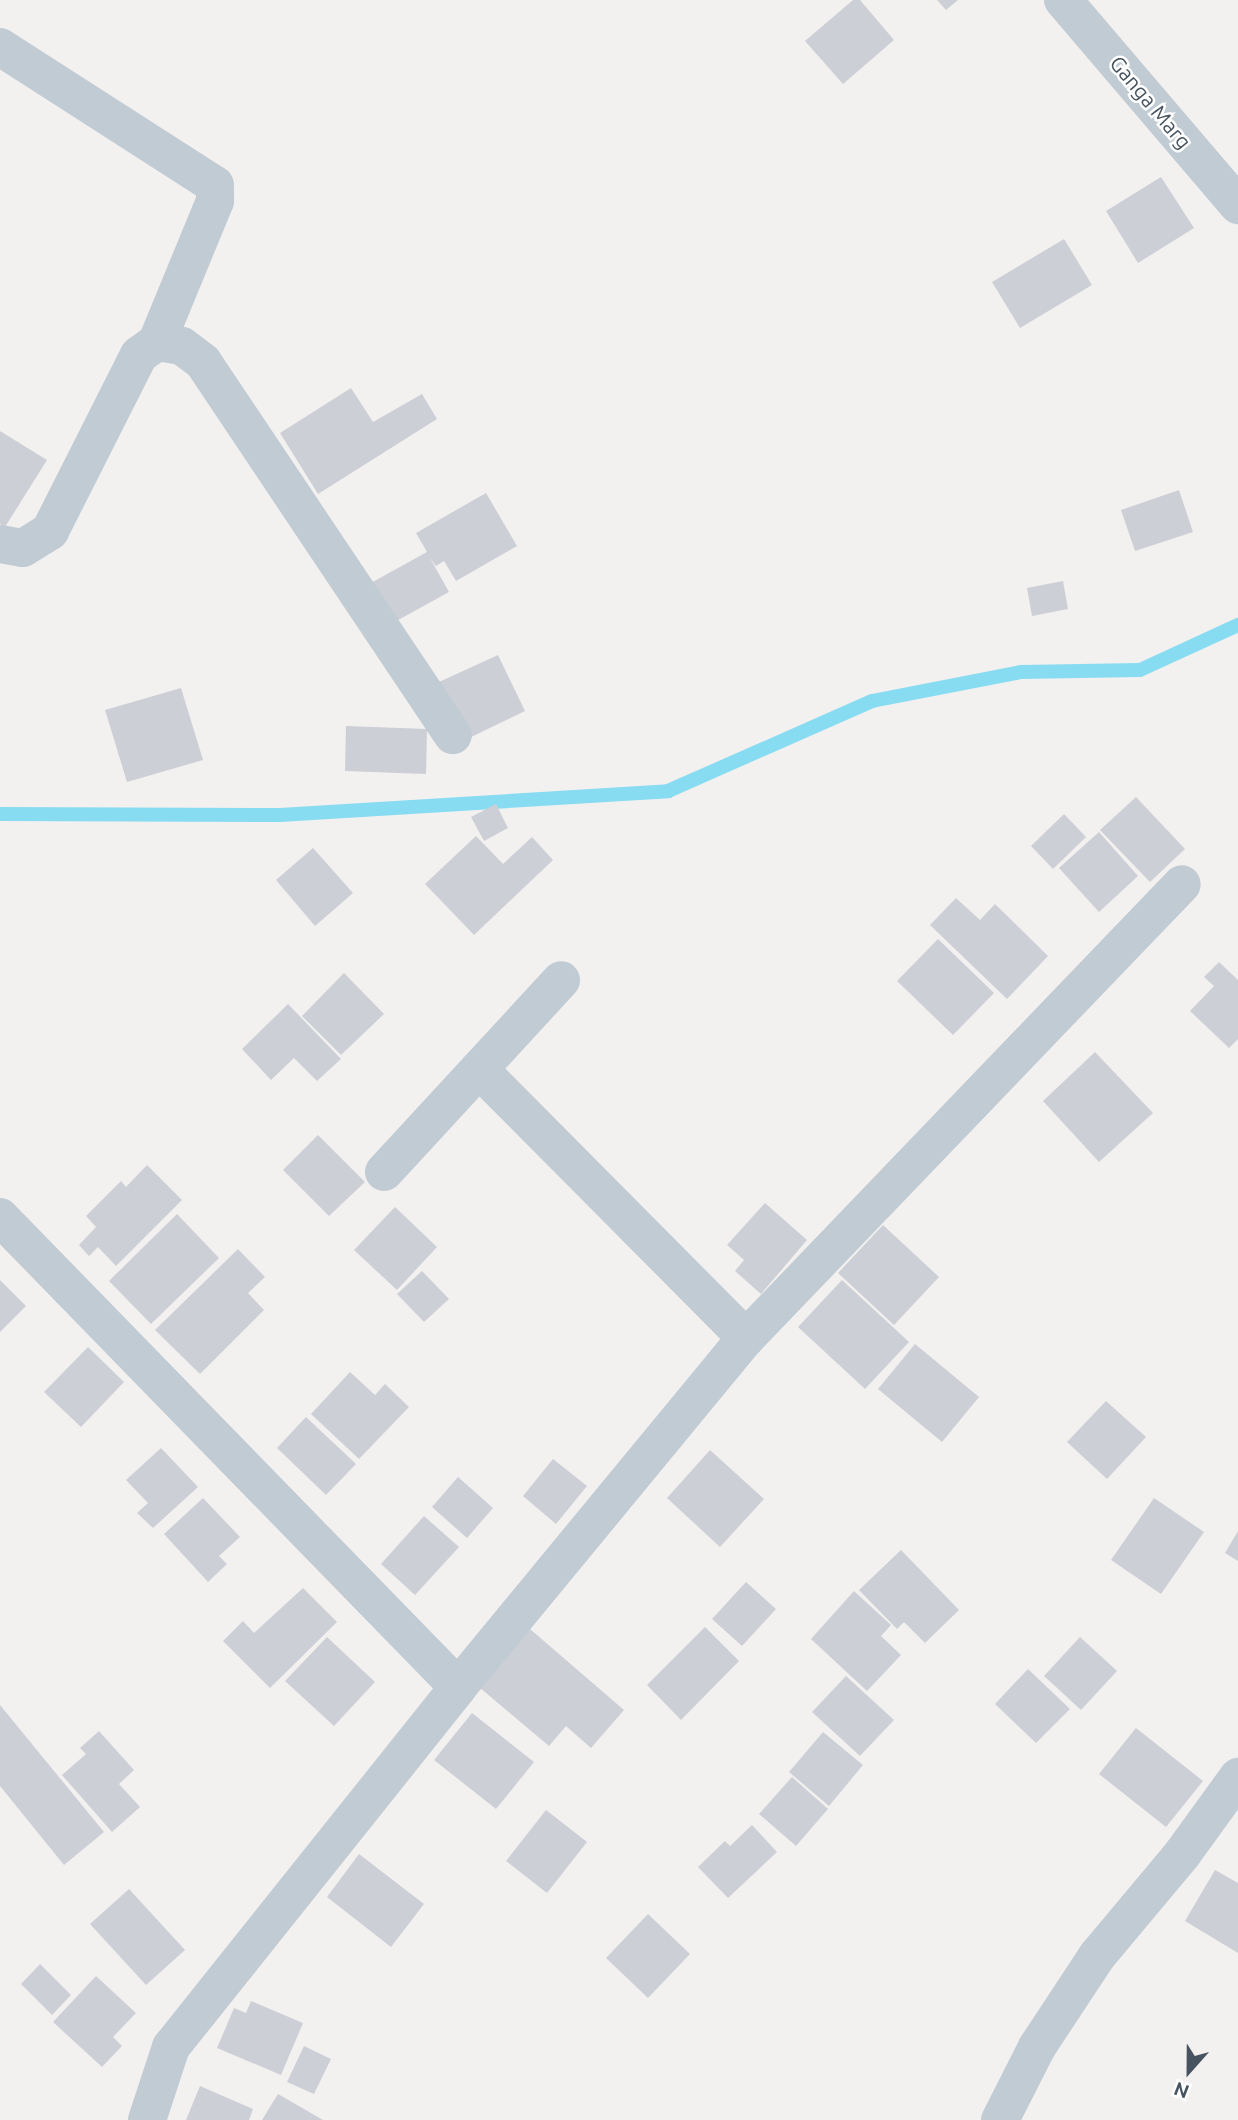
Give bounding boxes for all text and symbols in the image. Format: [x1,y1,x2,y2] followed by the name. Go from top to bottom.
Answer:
[1105,50,1197,154] street label: Ganga Marg
[1154,2036,1224,2106] north arrow
[1171,2078,1192,2103] text: N

